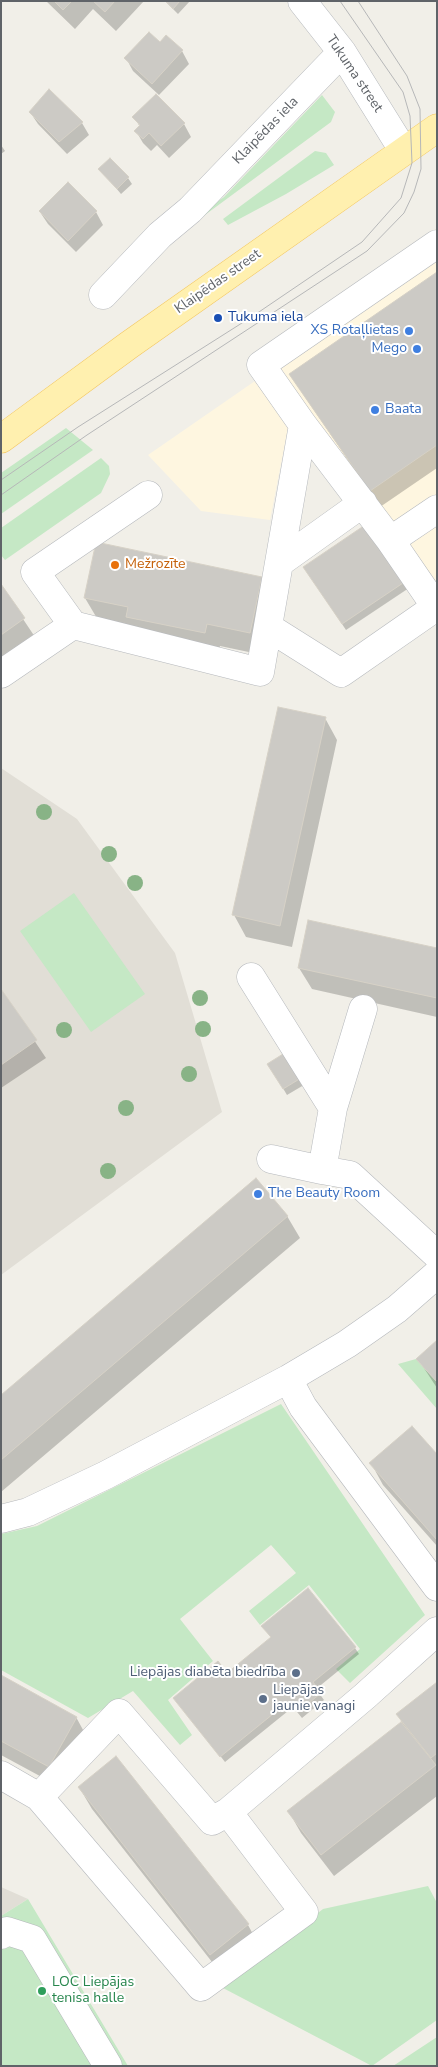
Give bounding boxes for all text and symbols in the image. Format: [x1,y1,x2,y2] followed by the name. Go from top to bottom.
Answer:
[322,32,386,116] street label: Tukuma street
[230,94,302,168] street label: Klaipēdas iela
[172,246,264,318] street label: Klaipēdas street
[228,310,303,326] place label: Tukuma iela
[212,312,224,324] marker: Tukuma iela
[311,323,399,339] place label: XS Rotaļlietas
[403,325,415,337] marker: XS Rotaļlietas
[372,341,407,357] place label: Mego
[411,343,423,355] marker: Mego
[385,402,422,418] place label: Baata
[369,404,381,416] marker: Baata
[125,557,185,573] place label: Mežrozīte
[109,559,121,571] marker: Mežrozīte
[268,1186,380,1202] place label: The Beauty Room
[252,1188,264,1200] marker: The Beauty Room
[130,1665,286,1681] place label: Liepājas diabēta biedrība
[290,1667,302,1679] marker: Liepājas diabēta biedrība
[273,1683,355,1715] place label: Liepājas jaunie vanagi
[257,1693,269,1705] marker: Liepājas jaunie vanagi
[52,1975,134,2008] place label: LOC Liepājas tenisa halle
[36,1985,48,1997] marker: LOC Liepājas tenisa halle

